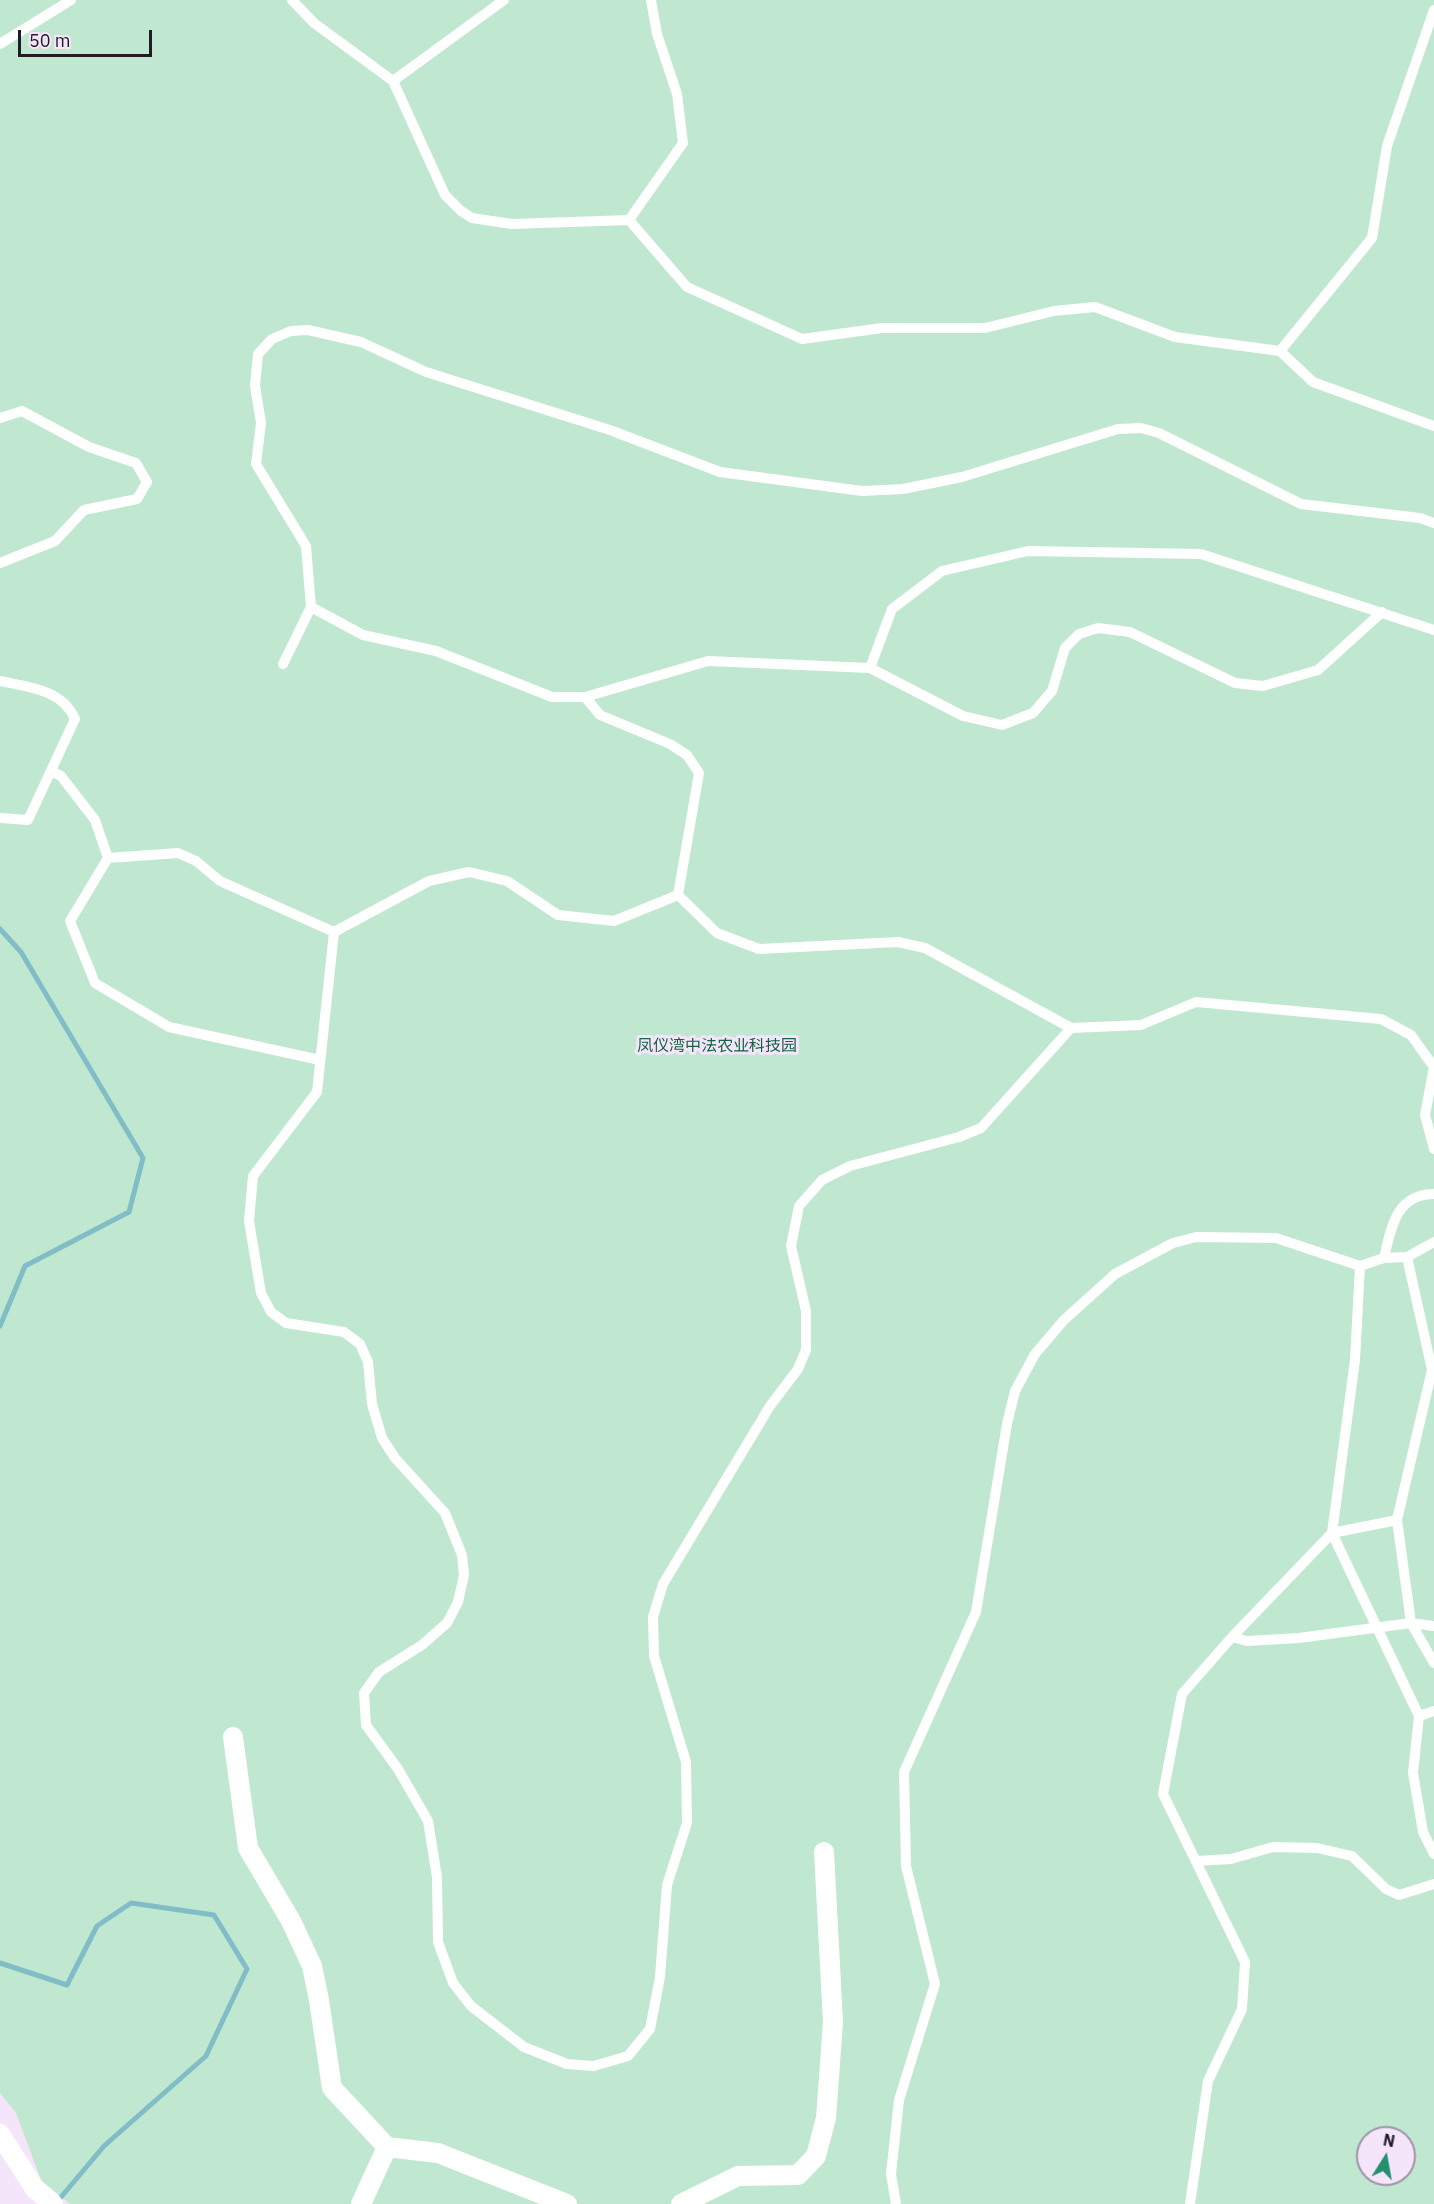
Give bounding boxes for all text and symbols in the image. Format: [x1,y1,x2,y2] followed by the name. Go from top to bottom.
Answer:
[21,18,154,56] scale bar
[29,29,71,52] text: 50 m
[637,1036,797,1056] park label: 凤仪湾中法农业科技园
[1356,2126,1416,2186] north arrow
[1381,2129,1397,2151] text: N

